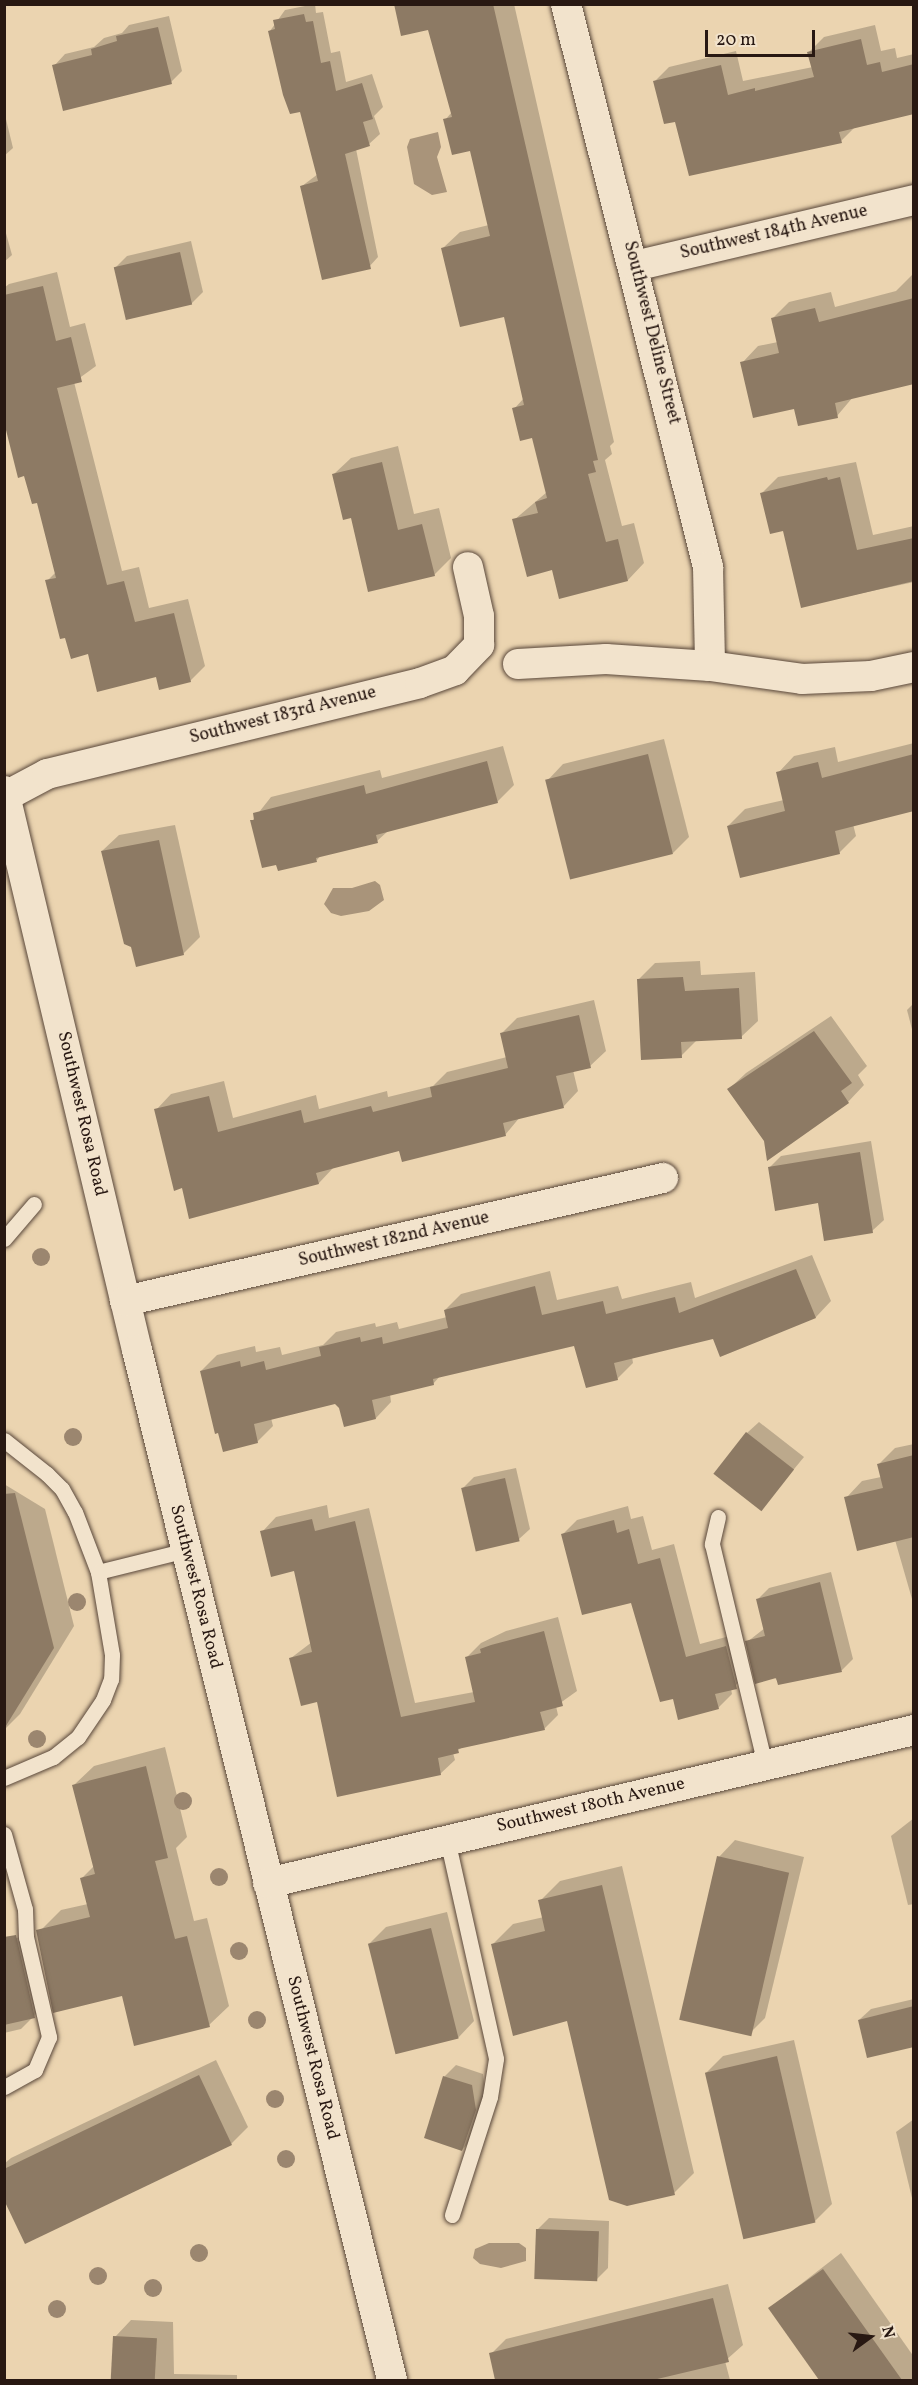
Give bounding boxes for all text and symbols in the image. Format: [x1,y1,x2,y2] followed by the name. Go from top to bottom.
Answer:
[708,18,818,56] scale bar
[716,28,756,53] text: 20 m
[678,201,870,265] street label: Southwest 184th Avenue
[618,239,684,427] street label: Southwest Deline Street
[188,682,378,750] street label: Southwest 183rd Avenue
[52,1030,110,1198] street label: Southwest Rosa Road
[297,1208,491,1272] street label: Southwest 182nd Avenue
[164,1503,226,1671] street label: Southwest Rosa Road
[495,1774,687,1838] street label: Southwest 180th Avenue
[281,1974,343,2142] street label: Southwest Rosa Road
[840,2307,900,2367] north arrow
[875,2324,900,2341] text: N

